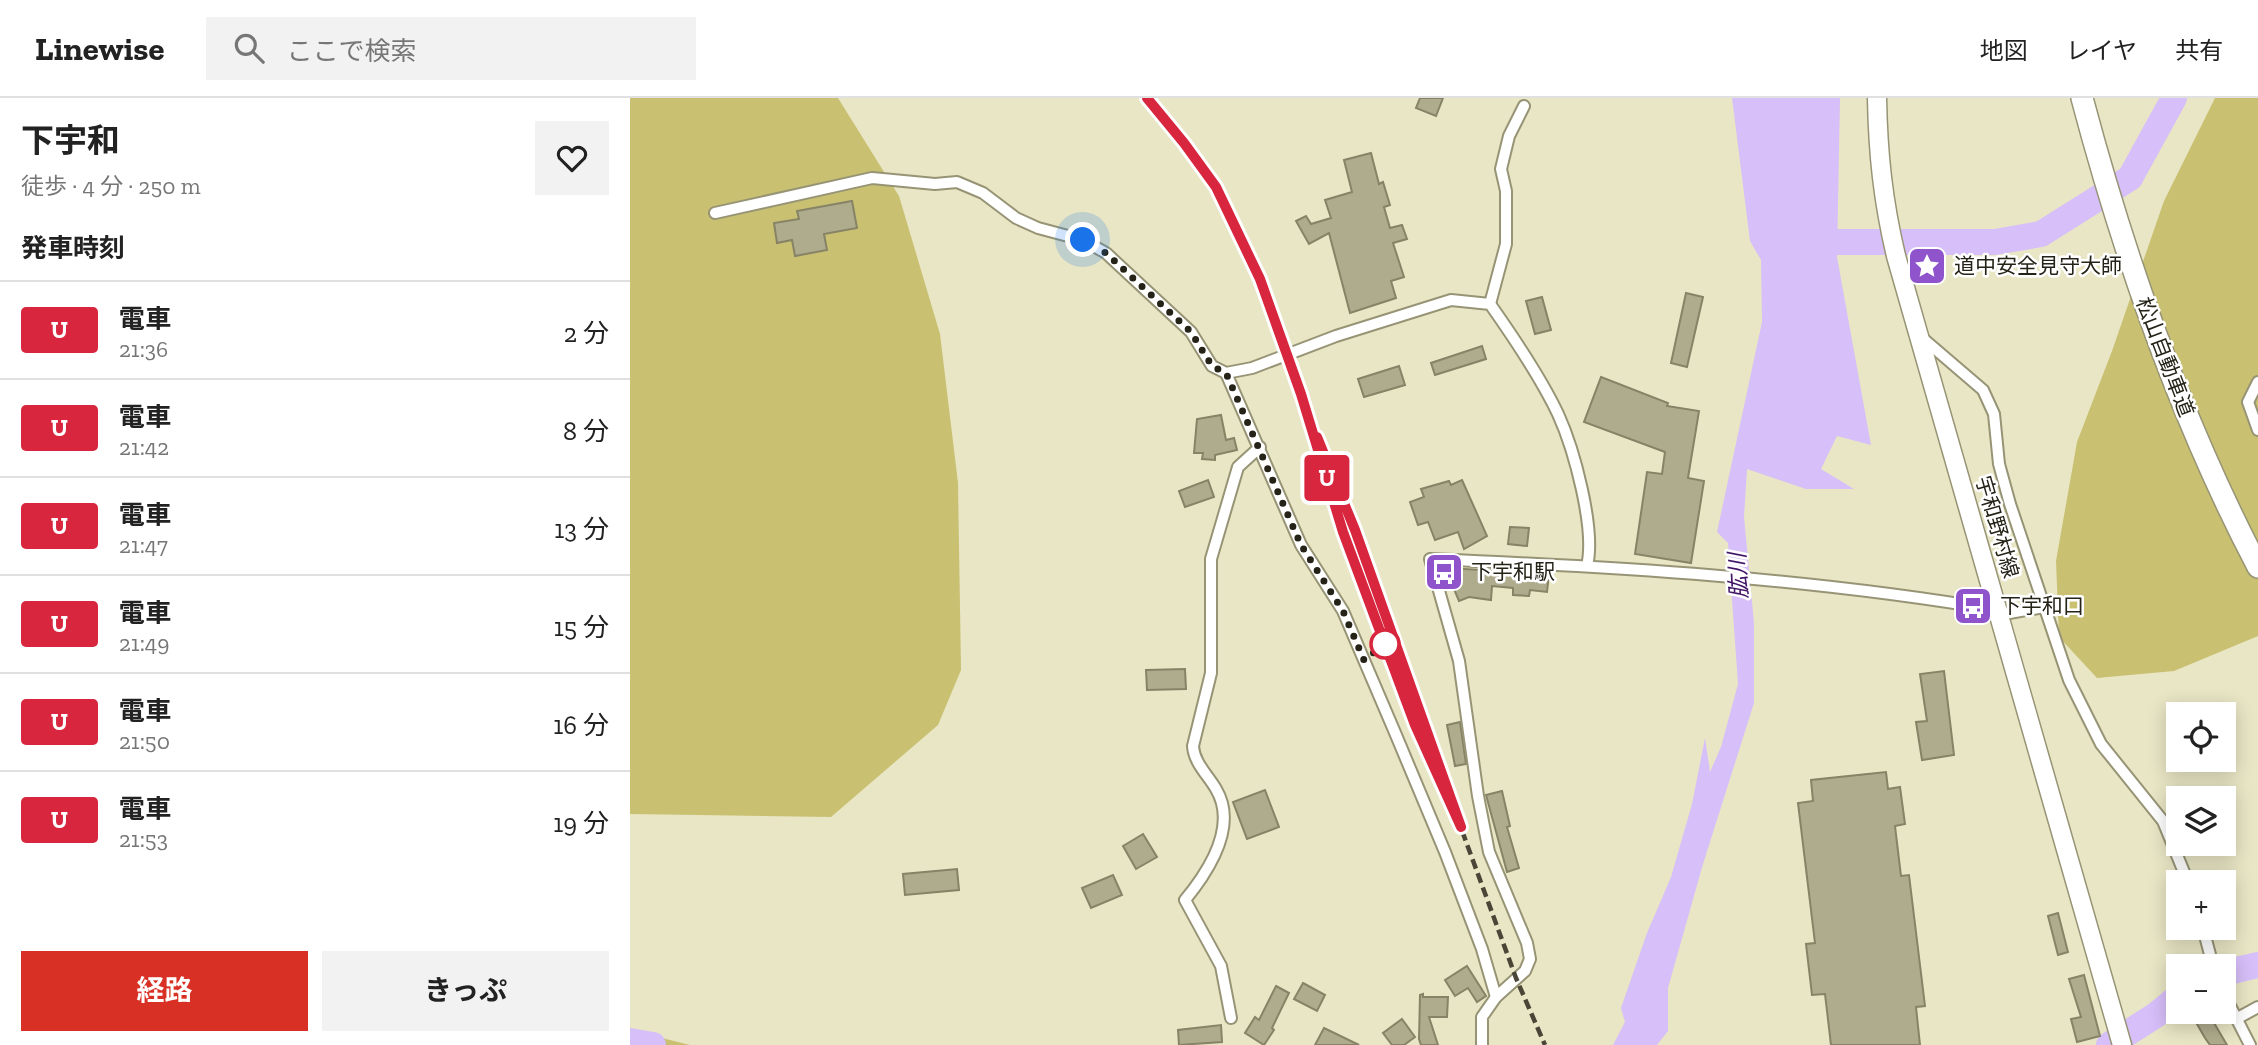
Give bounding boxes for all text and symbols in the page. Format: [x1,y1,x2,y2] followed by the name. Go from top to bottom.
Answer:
[206,17,696,80] search box
[35,29,164,68] text: Linewise
[230,29,268,67] icon: search
[286,35,416,67] text: ここで検索
[1980,36,2028,65] text: 地図
[2066,36,2137,65] text: レイヤ
[2175,36,2223,65] text: 共有
[21,121,120,160] text: 下宇和
[535,121,609,195] button: heart
[21,172,201,200] text: 徒歩 · 4 分 · 250 m
[1065,222,1100,257] your location
[21,232,125,264] text: 発車時刻
[1906,245,1948,287] place icon: 道中安全見守大師
[1954,253,2122,278] place label: 道中安全見守大師
[2131,294,2200,420] street label: 松山自動車道
[119,303,171,335] text: 電車
[51,315,68,344] text: U
[564,317,609,349] text: 2 分
[119,335,168,363] text: 21:36
[119,401,171,433] text: 電車
[51,413,68,442] text: U
[563,415,609,447] text: 8 分
[119,433,169,461] text: 21:42
[1304,455,1350,501] line badge: U
[1318,463,1336,492] text: U
[1971,473,2024,581] street label: 宇和野村線
[119,499,171,531] text: 電車
[51,511,68,540] text: U
[554,513,609,545] text: 13 分
[119,531,168,559] text: 21:47
[1723,549,1753,600] water label: 肱川
[1423,551,1465,593] bus stop icon: 下宇和駅
[1471,559,1555,584] place label: 下宇和駅
[1952,585,1994,627] bus stop icon: 下宇和口
[2000,593,2084,618] place label: 下宇和口
[119,597,171,629] text: 電車
[51,609,68,638] text: U
[554,611,609,643] text: 15 分
[119,629,169,657] text: 21:49
[1370,629,1400,659] unlabelled marker
[119,695,171,727] text: 電車
[2166,702,2236,1024] map controls
[2166,702,2236,772] button: locate
[51,707,68,736] text: U
[553,709,609,741] text: 16 分
[119,727,170,755] text: 21:50
[2166,786,2236,856] button: layers
[119,793,171,825] text: 電車
[51,805,68,834] text: U
[553,807,609,839] text: 19 分
[119,825,168,853] text: 21:53
[2166,870,2236,940] button: +
[21,951,308,1031] button: 経路
[322,951,609,1031] button: きっぷ
[2166,954,2236,1024] button: −

